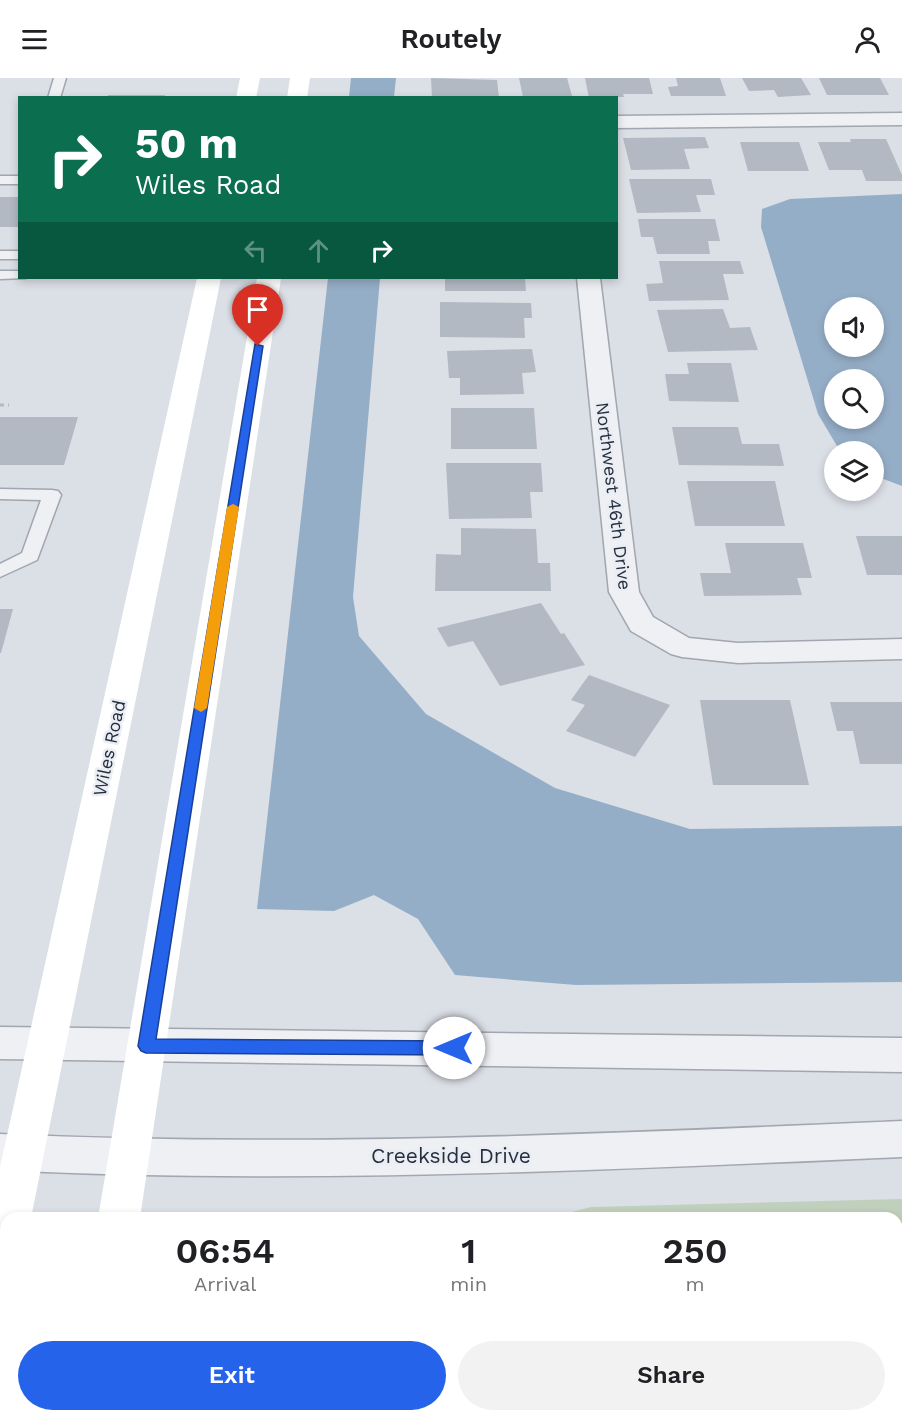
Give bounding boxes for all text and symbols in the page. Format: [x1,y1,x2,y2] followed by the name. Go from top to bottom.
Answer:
[18,23,51,56] icon: menu
[400,23,502,55] text: Routely
[851,23,884,56] icon: person
[135,119,238,168] text: 50 m
[36,120,114,198] icon: right
[135,169,281,201] text: Wiles Road
[239,234,272,267] icon: left
[302,234,335,267] icon: ahead
[365,234,398,267] icon: right
[232,284,283,346] pin
[241,293,274,326] icon: arrive
[824,297,884,501] map controls
[824,297,884,357] button: sound
[824,369,884,429] button: search
[592,401,636,591] street label: Northwest 46th Drive
[824,441,884,501] button: layers
[89,698,129,798] street label: Wiles Road
[422,1016,486,1080] position arrow
[371,1143,531,1168] street label: Creekside Drive
[175,1230,275,1272] text: 06:54
[461,1230,476,1272] text: 1
[662,1230,728,1272] text: 250
[194,1272,256,1296] text: Arrival
[450,1272,487,1296] text: min
[685,1272,705,1296] text: m
[18,1341,446,1410] button: Exit
[458,1341,885,1410] button: Share

